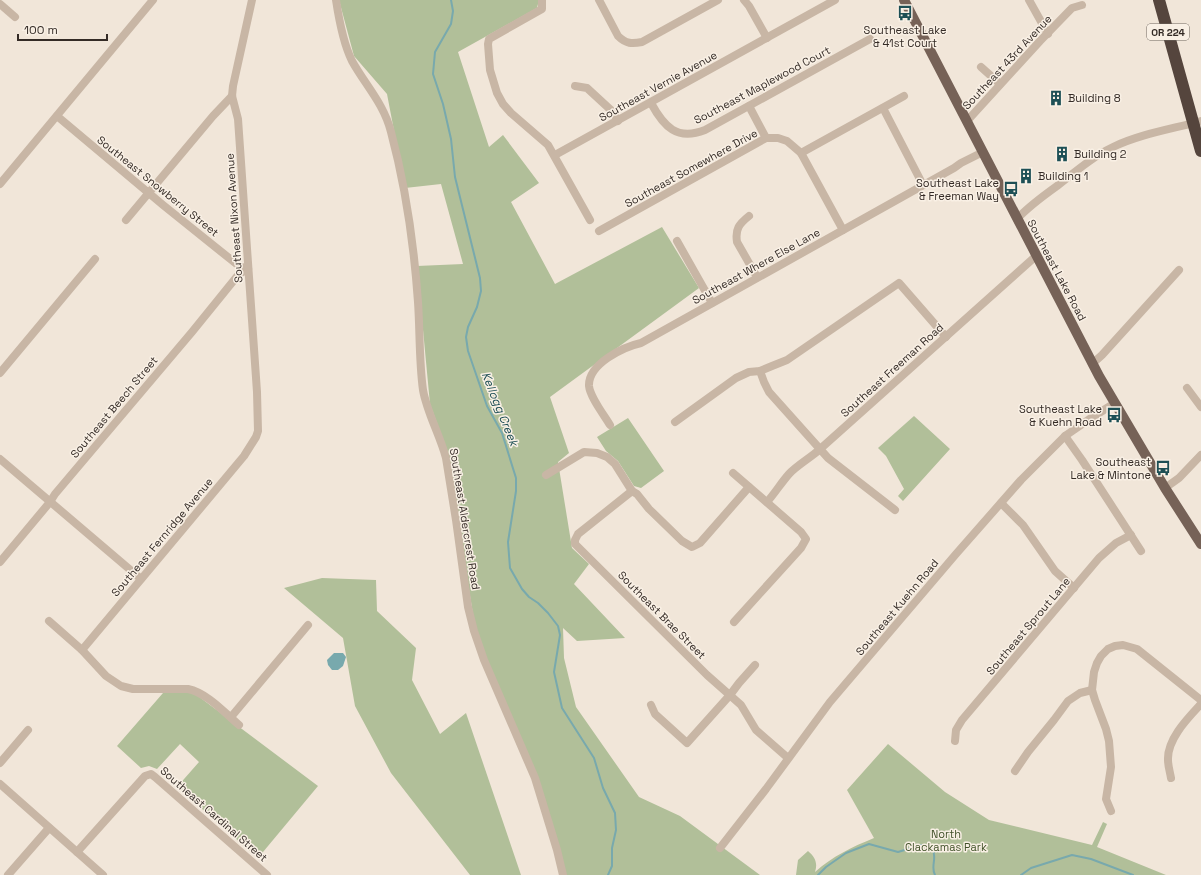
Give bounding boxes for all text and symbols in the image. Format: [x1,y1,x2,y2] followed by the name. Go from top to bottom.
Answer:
[896,4,914,22] bus stop icon: Southeast Lake & 41st Court
[959,12,1055,112] street label: Southeast 43rd Avenue
[18,16,107,42] scale bar
[24,22,58,38] text: 100 m
[864,23,946,50] place label: Southeast Lake & 41st Court
[1147,24,1189,40] road number: OR 224
[691,43,833,127] street label: Southeast Maplewood Court
[597,48,719,124] street label: Southeast Vernie Avenue
[1047,89,1065,107] building icon: Building 8
[1068,91,1121,105] place label: Building 8
[622,126,760,210] street label: Southeast Somewhere Drive
[94,133,222,239] street label: Southeast Snowberry Street
[1053,145,1071,163] building icon: Building 2
[1074,147,1127,161] place label: Building 2
[222,153,246,283] street label: Southeast Nixon Avenue
[1017,167,1035,185] building icon: Building 1
[1038,169,1088,183] place label: Building 1
[916,176,999,203] place label: Southeast Lake & Freeman Way
[1002,180,1020,198] bus stop icon: Southeast Lake & Freeman Way
[1024,217,1090,323] street label: Southeast Lake Road
[690,225,822,307] street label: Southeast Where Else Lane
[838,320,946,420] street label: Southeast Freeman Road
[67,353,161,461] street label: Southeast Beech Street
[478,370,523,450] water label: Kellogg Creek
[1019,402,1102,429] place label: Southeast Lake & Kuehn Road
[1105,406,1123,424] bus stop icon: Southeast Lake & Kuehn Road
[447,447,483,591] street label: Southeast Aldercrest Road
[1071,455,1151,482] place label: Southeast Lake & Mintone
[1154,459,1172,477] bus stop icon: Southeast Lake & Mintone
[108,475,216,599] street label: Southeast Fernridge Avenue
[853,556,941,658] street label: Southeast Kuehn Road
[615,568,709,662] street label: Southeast Brae Street
[983,574,1073,678] street label: Southeast Sprout Lane
[157,764,271,864] street label: Southeast Cardinal Street
[905,827,987,854] park label: North Clackamas Park

